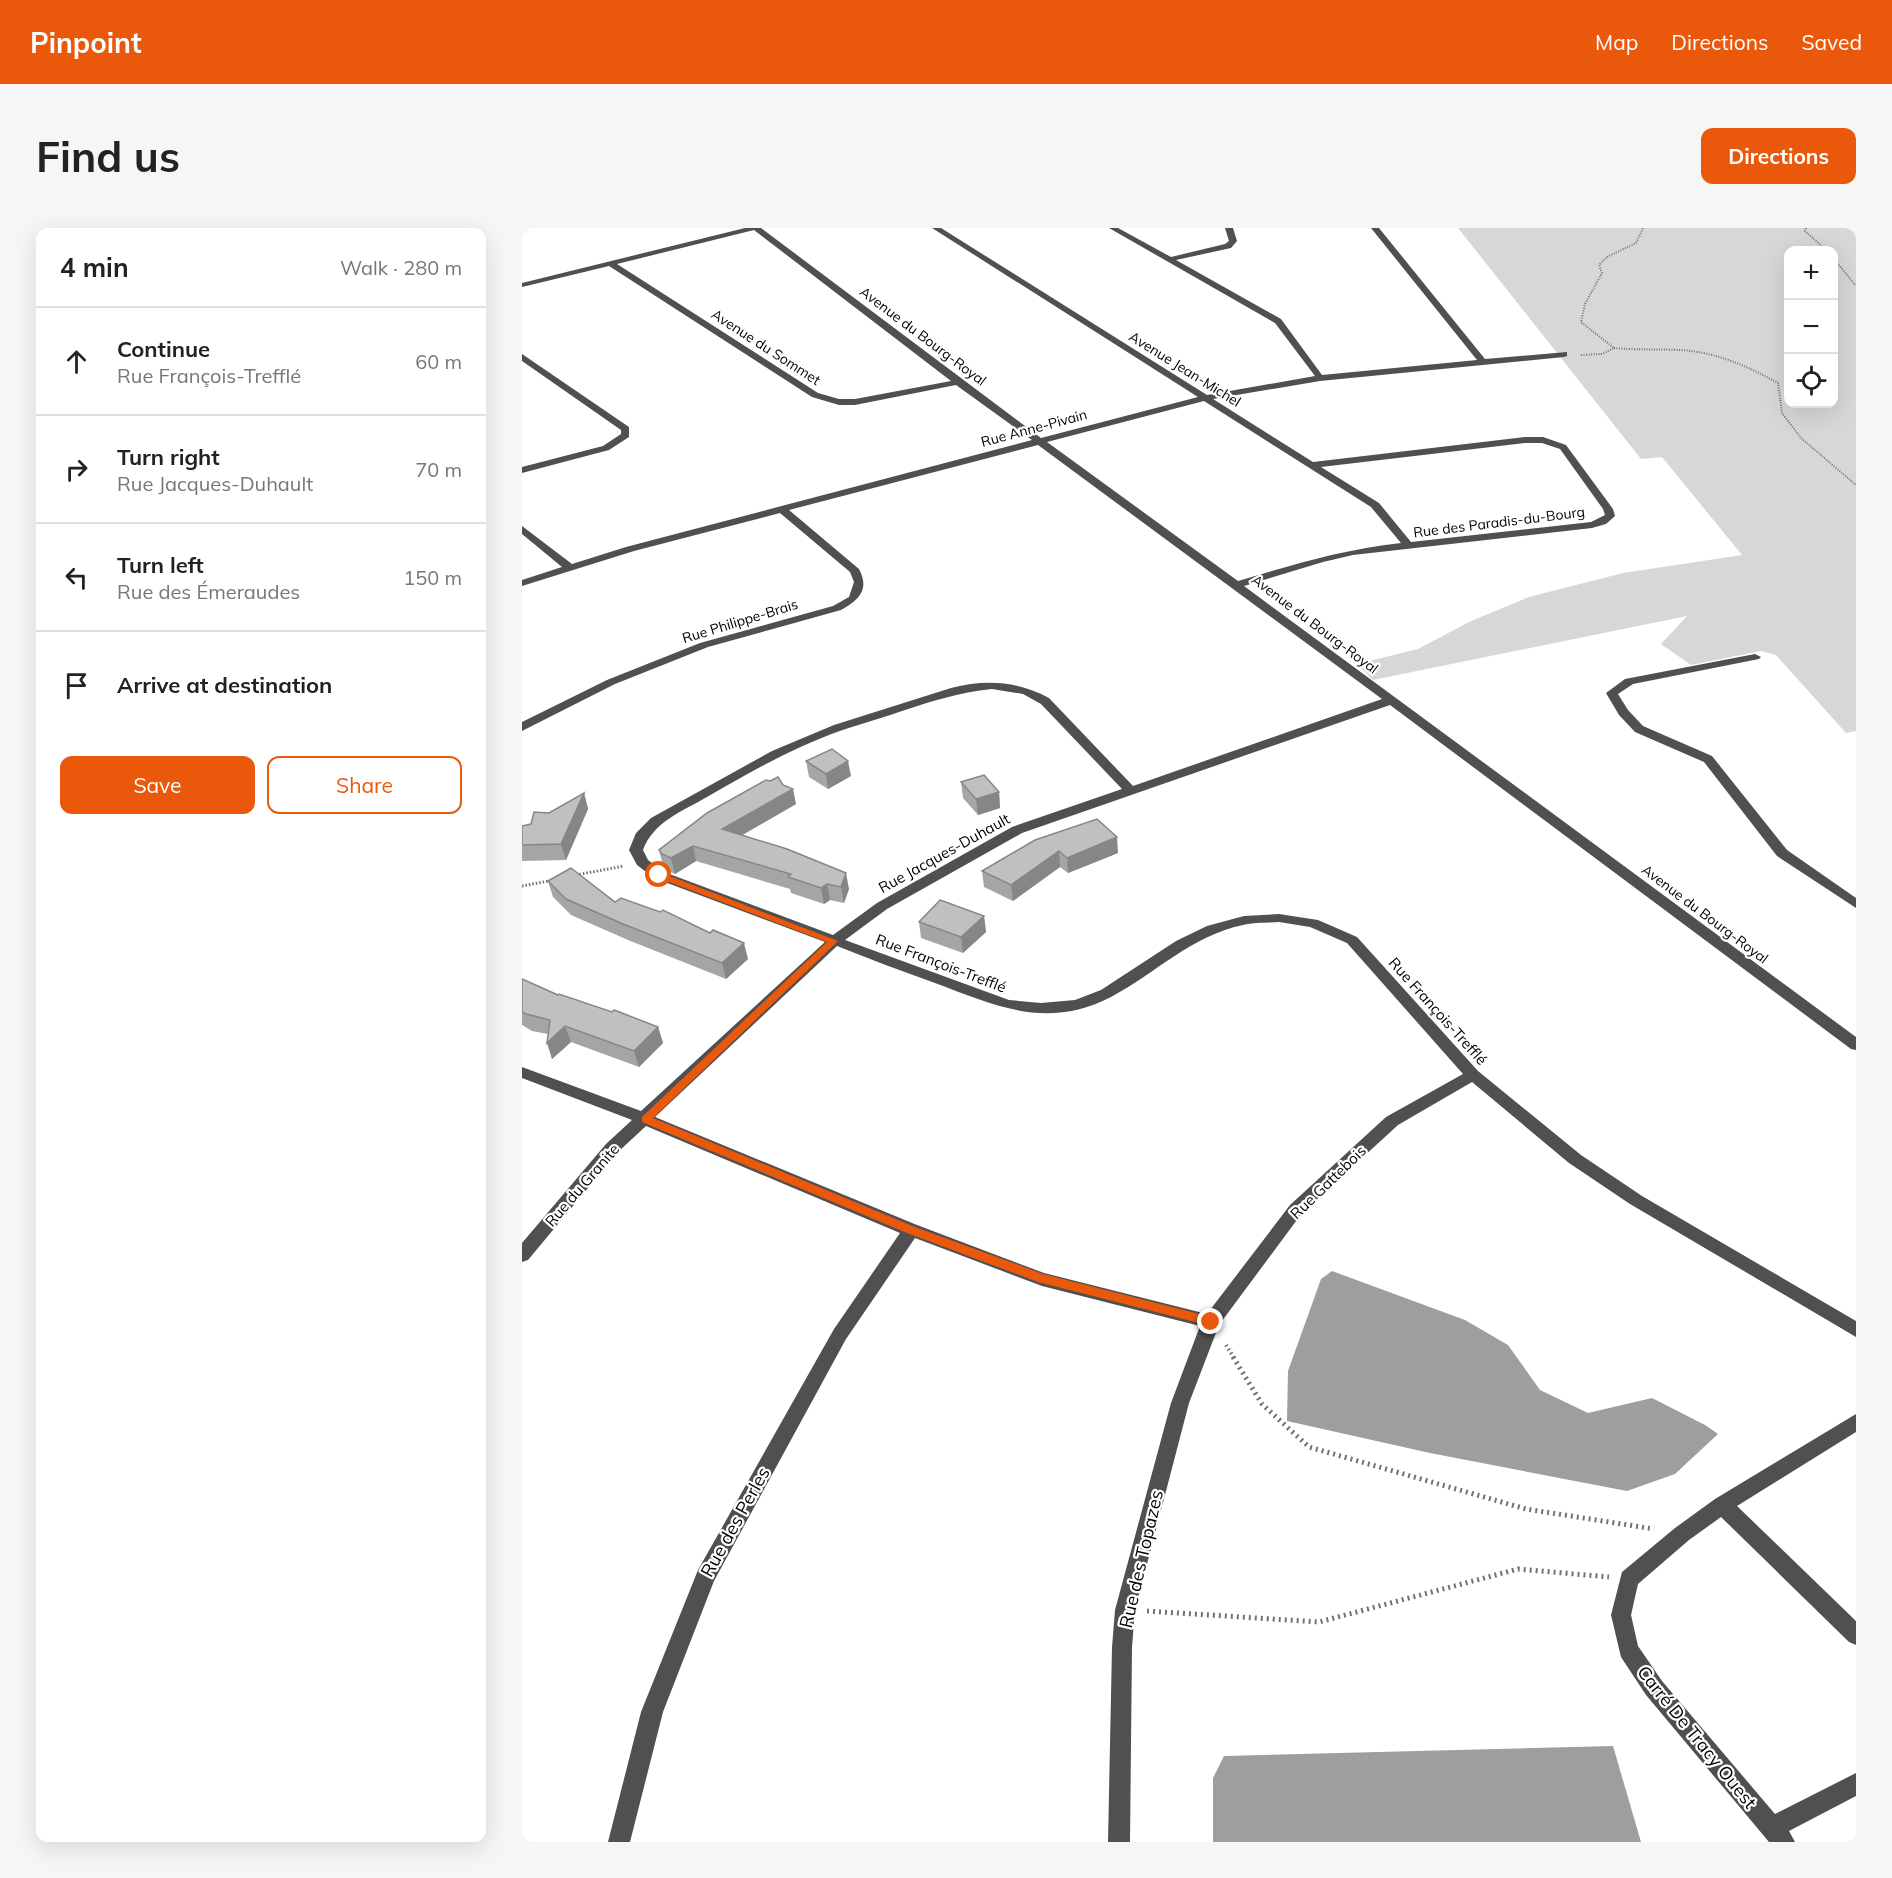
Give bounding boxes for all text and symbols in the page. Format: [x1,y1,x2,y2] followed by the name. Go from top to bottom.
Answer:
[30,25,142,60] text: Pinpoint
[1595,29,1638,55] text: Map
[1671,29,1768,55] text: Directions
[1801,29,1862,55] text: Saved
[1701,128,1856,184] button: Directions
[36,130,180,183] text: Find us
[1784,246,1838,408] map controls
[1784,246,1838,300] button: +
[60,251,129,284] text: 4 min
[340,255,462,280] text: Walk · 280 m
[856,282,990,390] street label: Avenue du Bourg-Royal
[1784,300,1838,354] button: −
[708,305,824,389] street label: Avenue du Sommet
[1126,327,1244,411] street label: Avenue Jean-Michel
[117,335,210,363] text: Continue
[60,345,93,378] icon: ahead
[415,349,462,374] text: 60 m
[1784,354,1838,408] button: locate
[117,363,301,388] text: Rue François-Trefflé
[979,405,1089,451] street label: Rue Anne-Pivain
[117,443,220,471] text: Turn right
[60,453,93,486] icon: right
[415,457,462,482] text: 70 m
[117,471,313,496] text: Rue Jacques-Duhault
[1412,503,1586,541] street label: Rue des Paradis-du-Bourg
[117,551,204,579] text: Turn left
[60,561,93,594] icon: left
[403,565,462,590] text: 150 m
[1248,570,1382,678] street label: Avenue du Bourg-Royal
[117,579,300,604] text: Rue des Émeraudes
[680,595,800,647] street label: Rue Philippe-Brais
[60,669,93,702] icon: arrive
[117,671,332,699] text: Arrive at destination
[60,756,255,814] button: Save
[267,756,462,814] button: Share
[875,809,1013,897] street label: Rue Jacques-Duhault
[1638,860,1772,968] street label: Avenue du Bourg-Royal
[645,861,671,887] route start
[873,929,1009,997] street label: Rue François-Trefflé
[1385,953,1491,1069] street label: Rue François-Trefflé
[541,1140,623,1230] street label: Rue du Granite
[1286,1141,1370,1223] street label: Rue Gattebois
[1197,1308,1223,1334] route end
[695,1463,775,1581] street label: Rue des Perles
[1114,1488,1168,1630] street label: Rue des Topazes
[1632,1661,1762,1813] street label: Carré De Tracy Ouest

